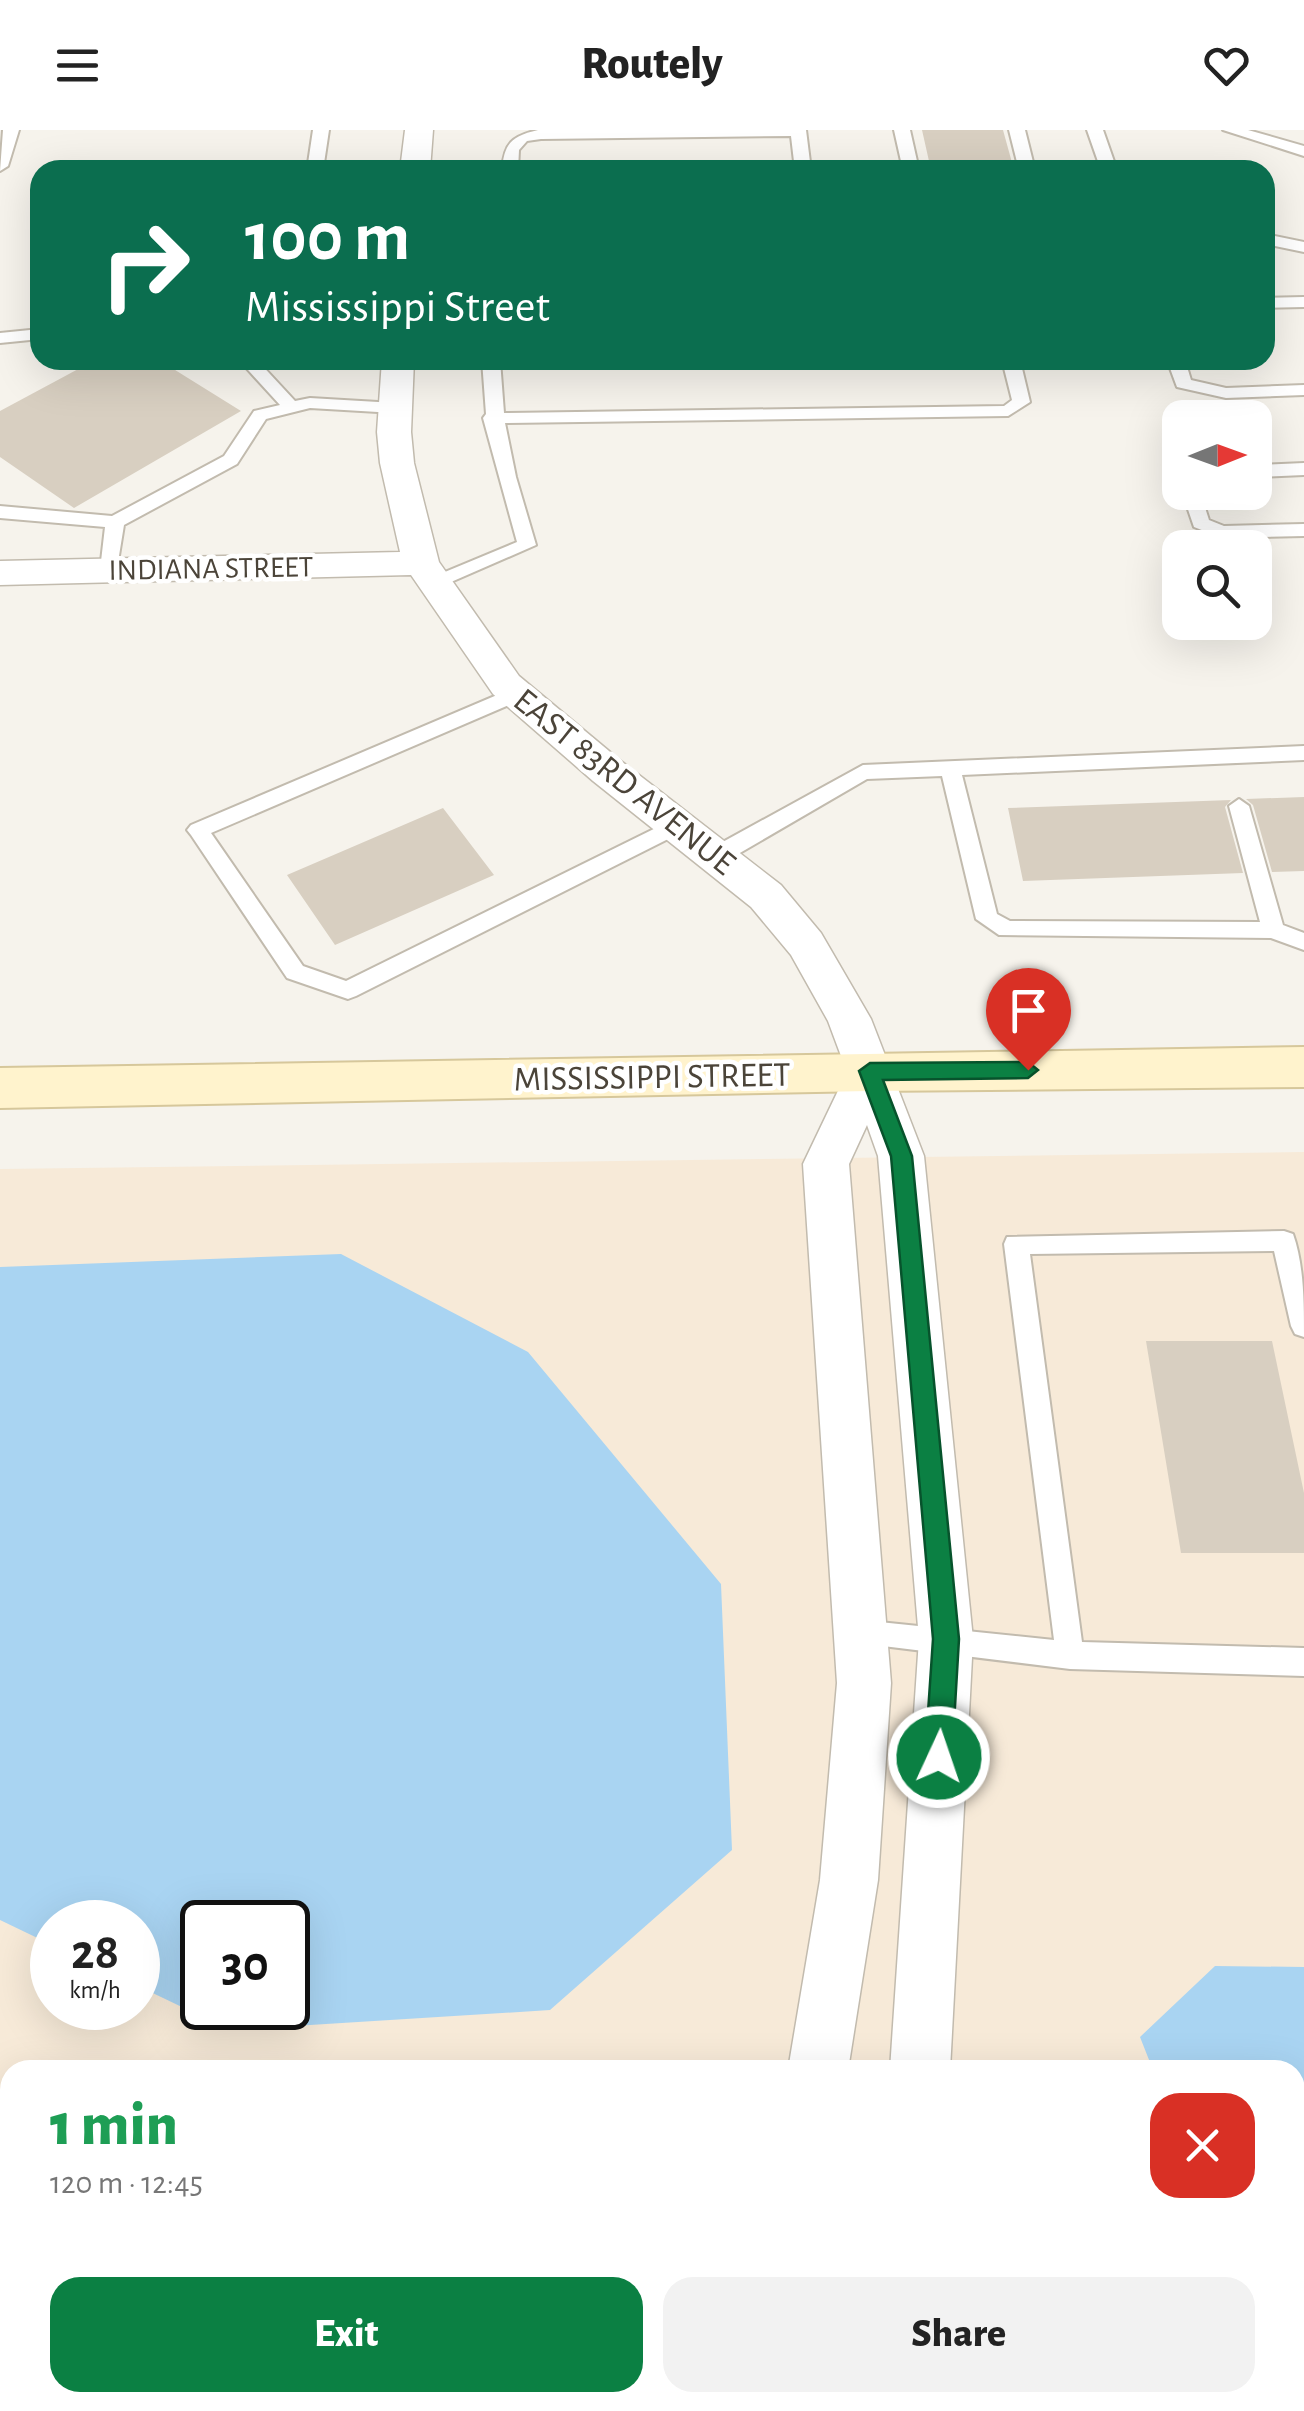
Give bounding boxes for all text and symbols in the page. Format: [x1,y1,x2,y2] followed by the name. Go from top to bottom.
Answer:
[50,38,105,93] icon: menu
[1199,38,1254,93] icon: heart
[581,42,723,87] text: Routely
[80,200,210,330] icon: right
[245,203,410,273] text: 100 m
[245,285,550,330] text: Mississippi Street
[1162,400,1272,510] north arrow
[1162,400,1272,640] map controls
[1162,530,1272,640] button: search
[108,552,314,586] street label: INDIANA STREET
[507,682,741,882] street label: EAST 83RD AVENUE
[986,968,1071,1071] pin
[1001,983,1056,1038] icon: arrive
[513,1058,791,1097] street label: MISSISSIPPI STREET
[887,1705,991,1809] position arrow
[180,1900,310,2030] speed limit sign: 30
[71,1928,119,1978] text: 28
[69,1978,121,2003] text: km/h
[1150,2093,1255,2198] button: close
[50,2096,178,2156] text: 1 min
[50,2167,203,2199] text: 120 m · 12:45
[50,2277,643,2392] button: Exit
[663,2277,1255,2392] button: Share

